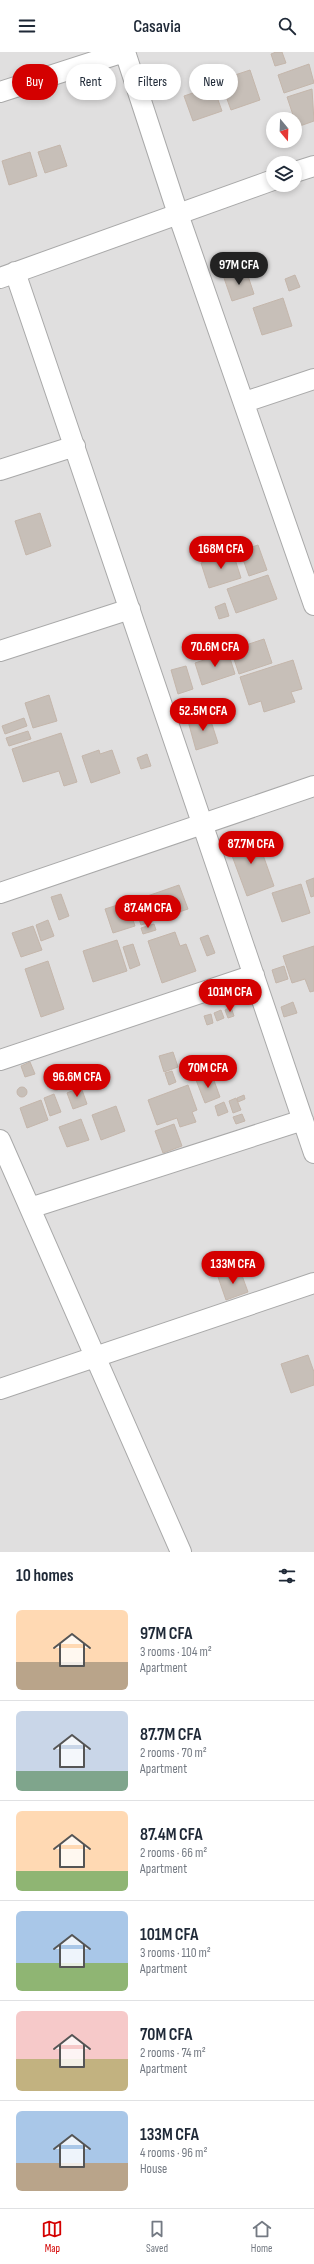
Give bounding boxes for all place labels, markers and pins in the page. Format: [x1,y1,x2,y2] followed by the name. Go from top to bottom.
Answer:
[202,252,276,286] pin: 97M CFA
[180,536,262,570] pin: 168M CFA
[169,634,261,668] pin: 70.6M CFA
[157,698,249,732] pin: 52.5M CFA
[205,831,297,865] pin: 87.7M CFA
[102,895,194,929] pin: 87.4M CFA
[189,979,271,1013] pin: 101M CFA
[171,1055,245,1089] pin: 70M CFA
[31,1064,123,1098] pin: 96.6M CFA
[192,1251,274,1285] pin: 133M CFA

